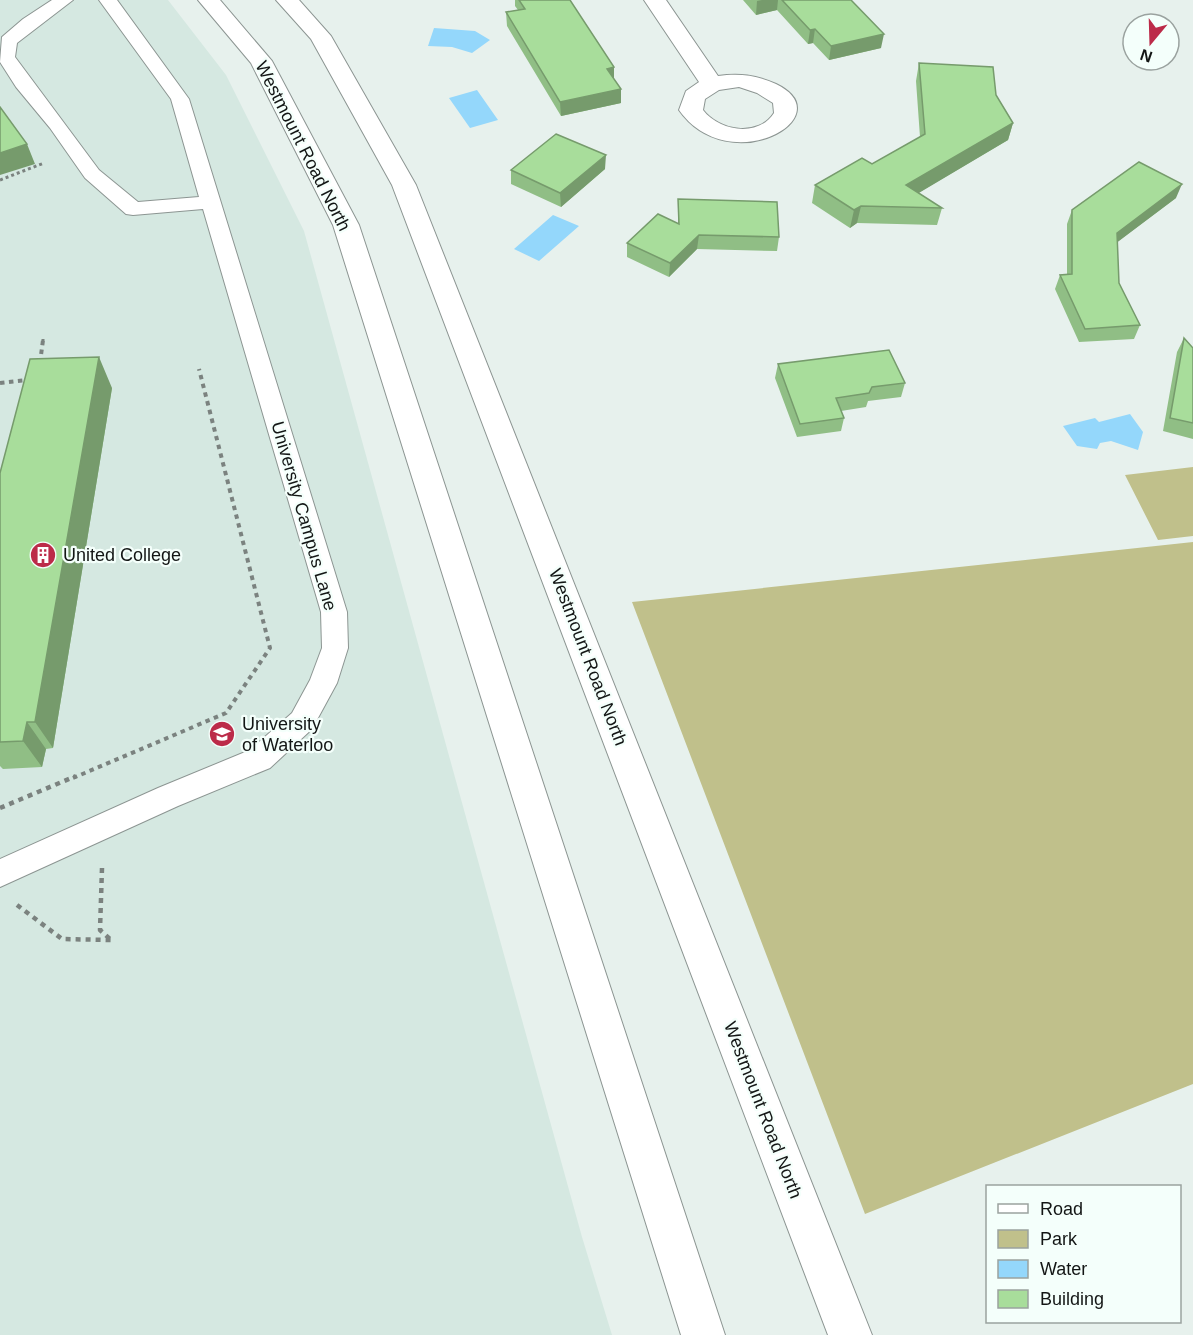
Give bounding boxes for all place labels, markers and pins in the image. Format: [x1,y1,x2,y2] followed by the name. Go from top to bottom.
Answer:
[28,540,58,570] building icon: United College
[63,545,181,565] place label: United College
[242,714,333,755] place label: University of Waterloo
[207,719,237,749] school or university icon: University of Waterloo

